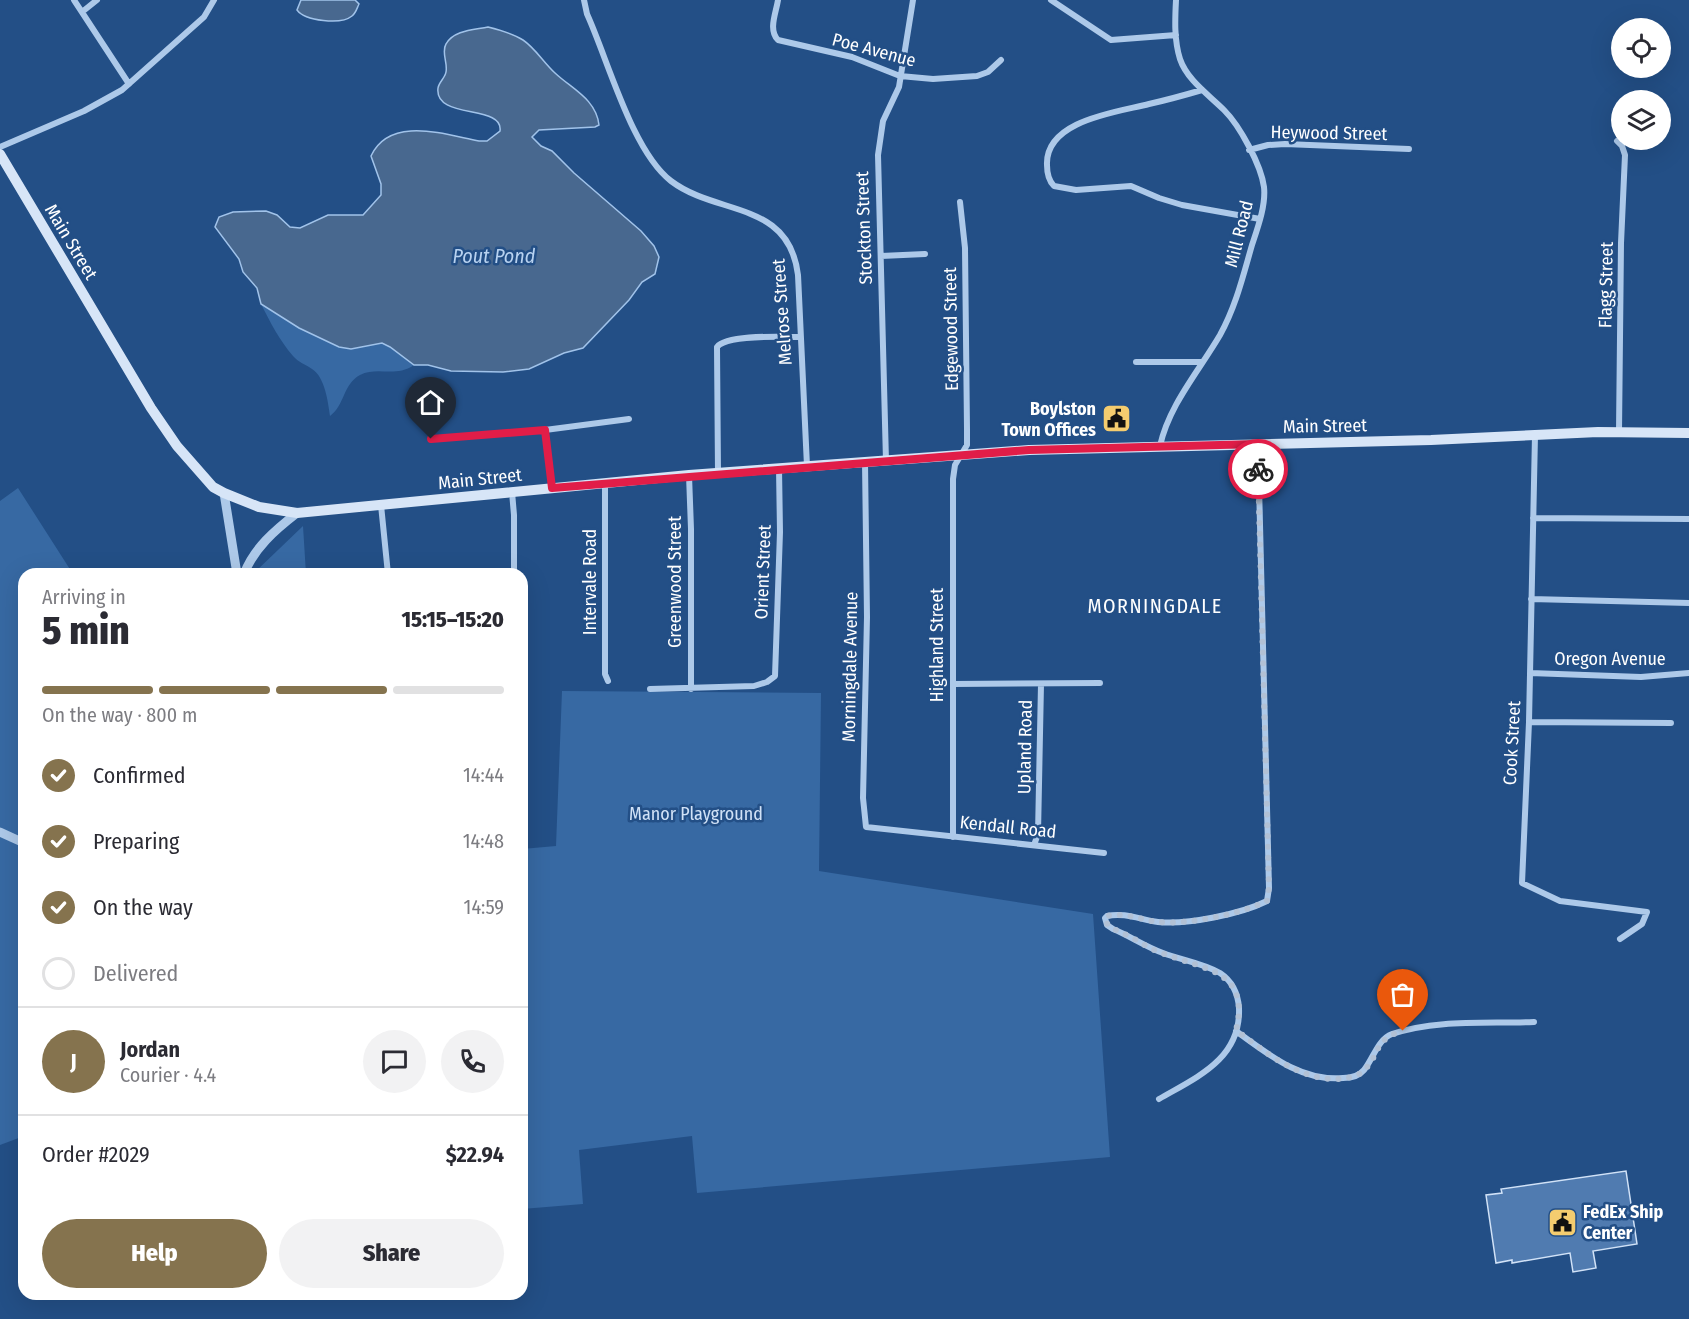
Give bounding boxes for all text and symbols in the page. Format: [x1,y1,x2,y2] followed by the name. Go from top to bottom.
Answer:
[1611,18,1671,150] map controls
[1611,18,1671,78] button: locate
[830,28,918,72] street label: Poe Avenue
[1611,90,1671,150] button: layers
[1271,121,1388,145] street label: Heywood Street
[851,171,877,285] street label: Stockton Street
[1220,198,1258,270] street label: Mill Road
[40,200,102,284] street label: Main Street
[1594,241,1618,328] street label: Flagg Street
[453,244,536,268] water label: Pout Pond
[767,258,797,366] street label: Melrose Street
[939,267,963,391] street label: Edgewood Street
[405,377,456,439] pin
[414,386,447,419] icon: home
[1001,398,1096,441] place label: Boylston Town Offices
[1101,403,1133,435] public building icon: Boylston Town Offices
[1283,414,1367,438] street label: Main Street
[1228,439,1288,499] courier
[1242,453,1275,486] icon: bike
[437,464,523,494] street label: Main Street
[664,516,686,648] street label: Greenwood Street
[750,524,776,620] street label: Orient Street
[579,529,601,635] street label: Intervale Road
[42,585,126,609] text: Arriving in
[926,588,948,702] street label: Highland Street
[838,592,862,742] street label: Morningdale Avenue
[1087,594,1223,618] district label: MORNINGDALE
[401,606,504,633] text: 15:15–15:20
[42,608,130,654] text: 5 min
[1554,648,1666,670] street label: Oregon Avenue
[1013,700,1037,794] street label: Upland Road
[1499,700,1525,786] street label: Cook Street
[42,703,197,727] text: On the way · 800 m
[42,759,75,792] icon: check
[93,762,186,789] text: Confirmed
[463,763,504,787] text: 14:44
[629,803,763,825] park label: Manor Playground
[959,811,1057,843] street label: Kendall Road
[42,825,75,858] icon: check
[93,828,179,855] text: Preparing
[463,829,504,853] text: 14:48
[42,891,75,924] icon: check
[93,894,193,921] text: On the way
[464,895,504,919] text: 14:59
[93,960,178,987] text: Delivered
[1377,969,1428,1031] pin
[1386,978,1419,1011] icon: bag
[363,1030,426,1093] button: chat
[441,1030,504,1093] button: phone
[120,1036,180,1063] text: Jordan
[70,1048,77,1075] text: J
[120,1063,216,1087] text: Courier · 4.4
[42,1141,150,1168] text: Order #2029
[446,1141,504,1168] text: $22.94
[1583,1201,1663,1244] place label: FedEx Ship Center
[1546,1206,1578,1238] public building icon: FedEx Ship Center
[42,1219,267,1288] button: Help
[279,1219,504,1288] button: Share

